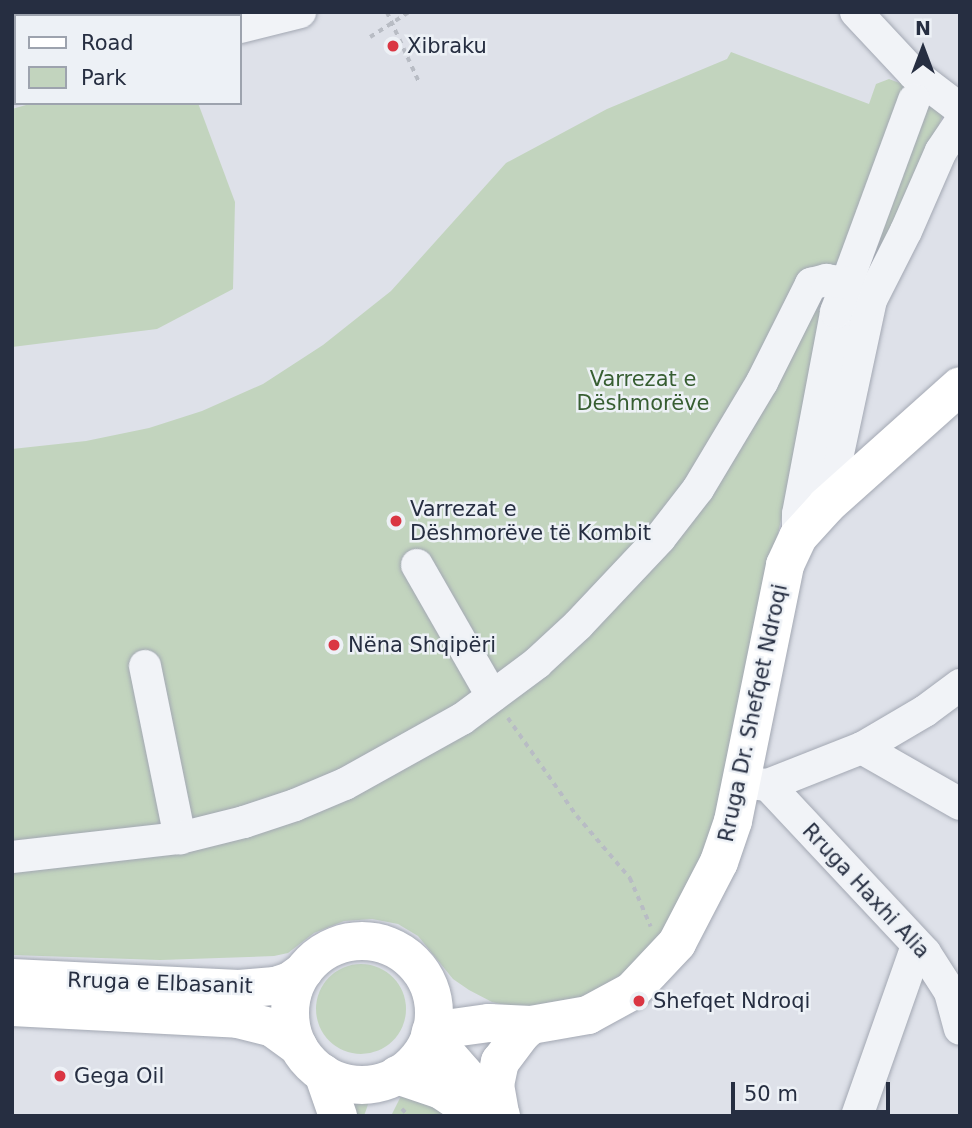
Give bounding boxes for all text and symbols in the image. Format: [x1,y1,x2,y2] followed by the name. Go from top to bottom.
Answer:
[14,14,242,105] legend
[888,14,958,84] north arrow
[915,17,931,39] text: N
[81,31,134,55] text: Road
[407,33,487,59] place label: Xibraku
[385,38,401,54] marker: Xibraku
[81,66,126,90] text: Park
[576,366,710,416] park label: Varrezat e Dëshmorëve
[410,496,651,546] place label: Varrezat e Dëshmorëve të Kombit
[388,513,404,529] marker: Varrezat e Dëshmorëve të Kombit
[713,582,793,844] street label: Rruga Dr. Shefqet Ndroqi
[348,632,496,658] place label: Nëna Shqipëri
[326,637,342,653] marker: Nëna Shqipëri
[797,818,935,964] street label: Rruga Haxhi Alia
[67,967,253,999] street label: Rruga e Elbasanit
[653,988,810,1014] place label: Shefqet Ndroqi
[631,993,647,1009] marker: Shefqet Ndroqi
[74,1063,164,1089] place label: Gega Oil
[52,1068,68,1084] marker: Gega Oil
[734,1068,893,1112] scale bar
[744,1082,798,1106] text: 50 m

